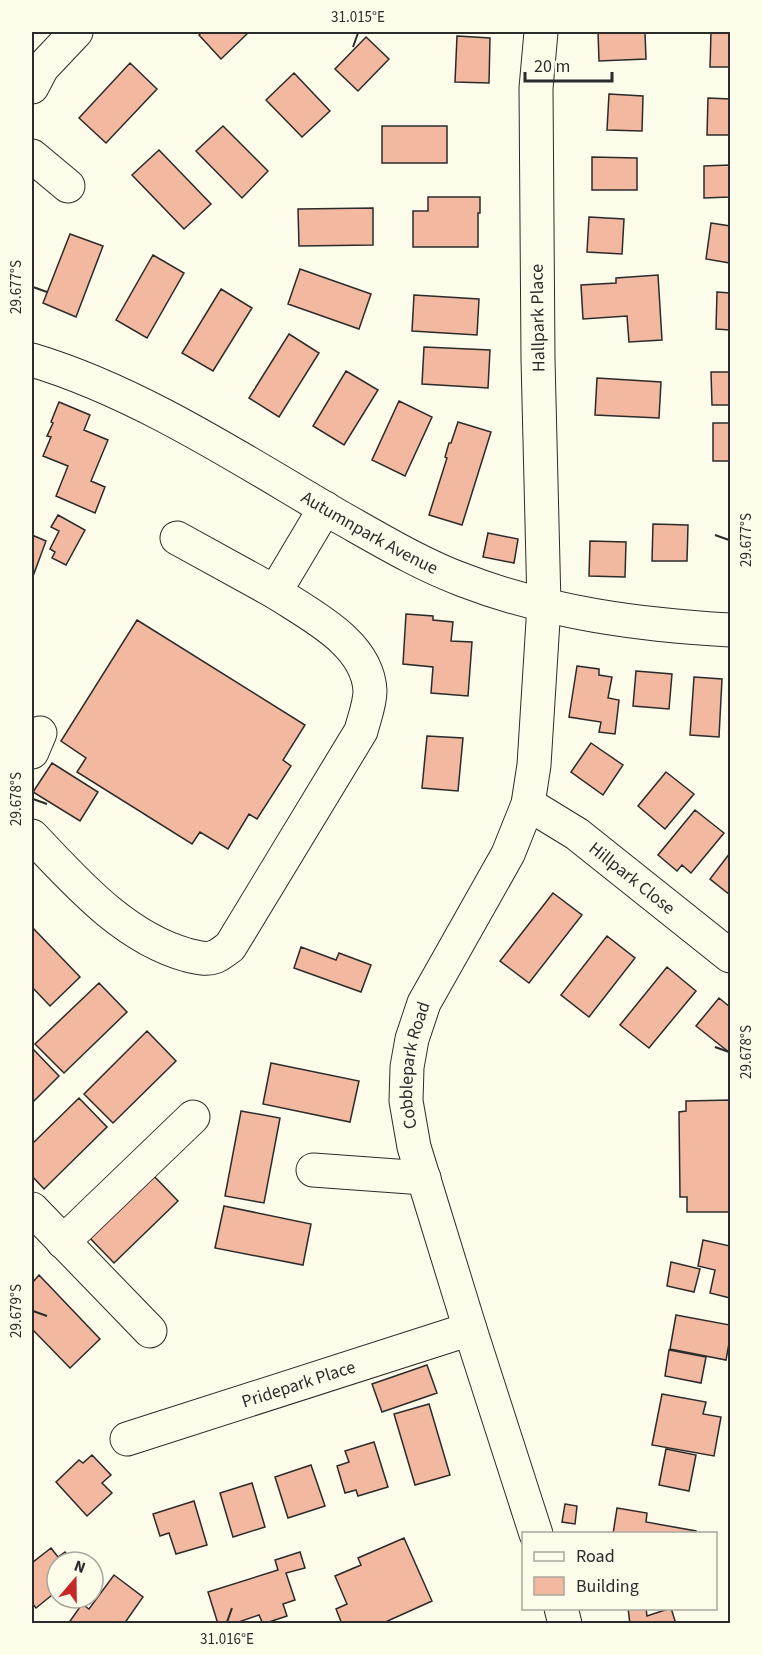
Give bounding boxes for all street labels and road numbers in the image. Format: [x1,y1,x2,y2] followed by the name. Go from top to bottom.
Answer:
[525,264,551,372] street label: Hallpark Place
[297,485,442,581] street label: Autumnpark Avenue
[584,836,681,920] street label: Hillpark Close
[393,998,436,1131] street label: Cobblepark Road
[238,1354,358,1414] street label: Pridepark Place

